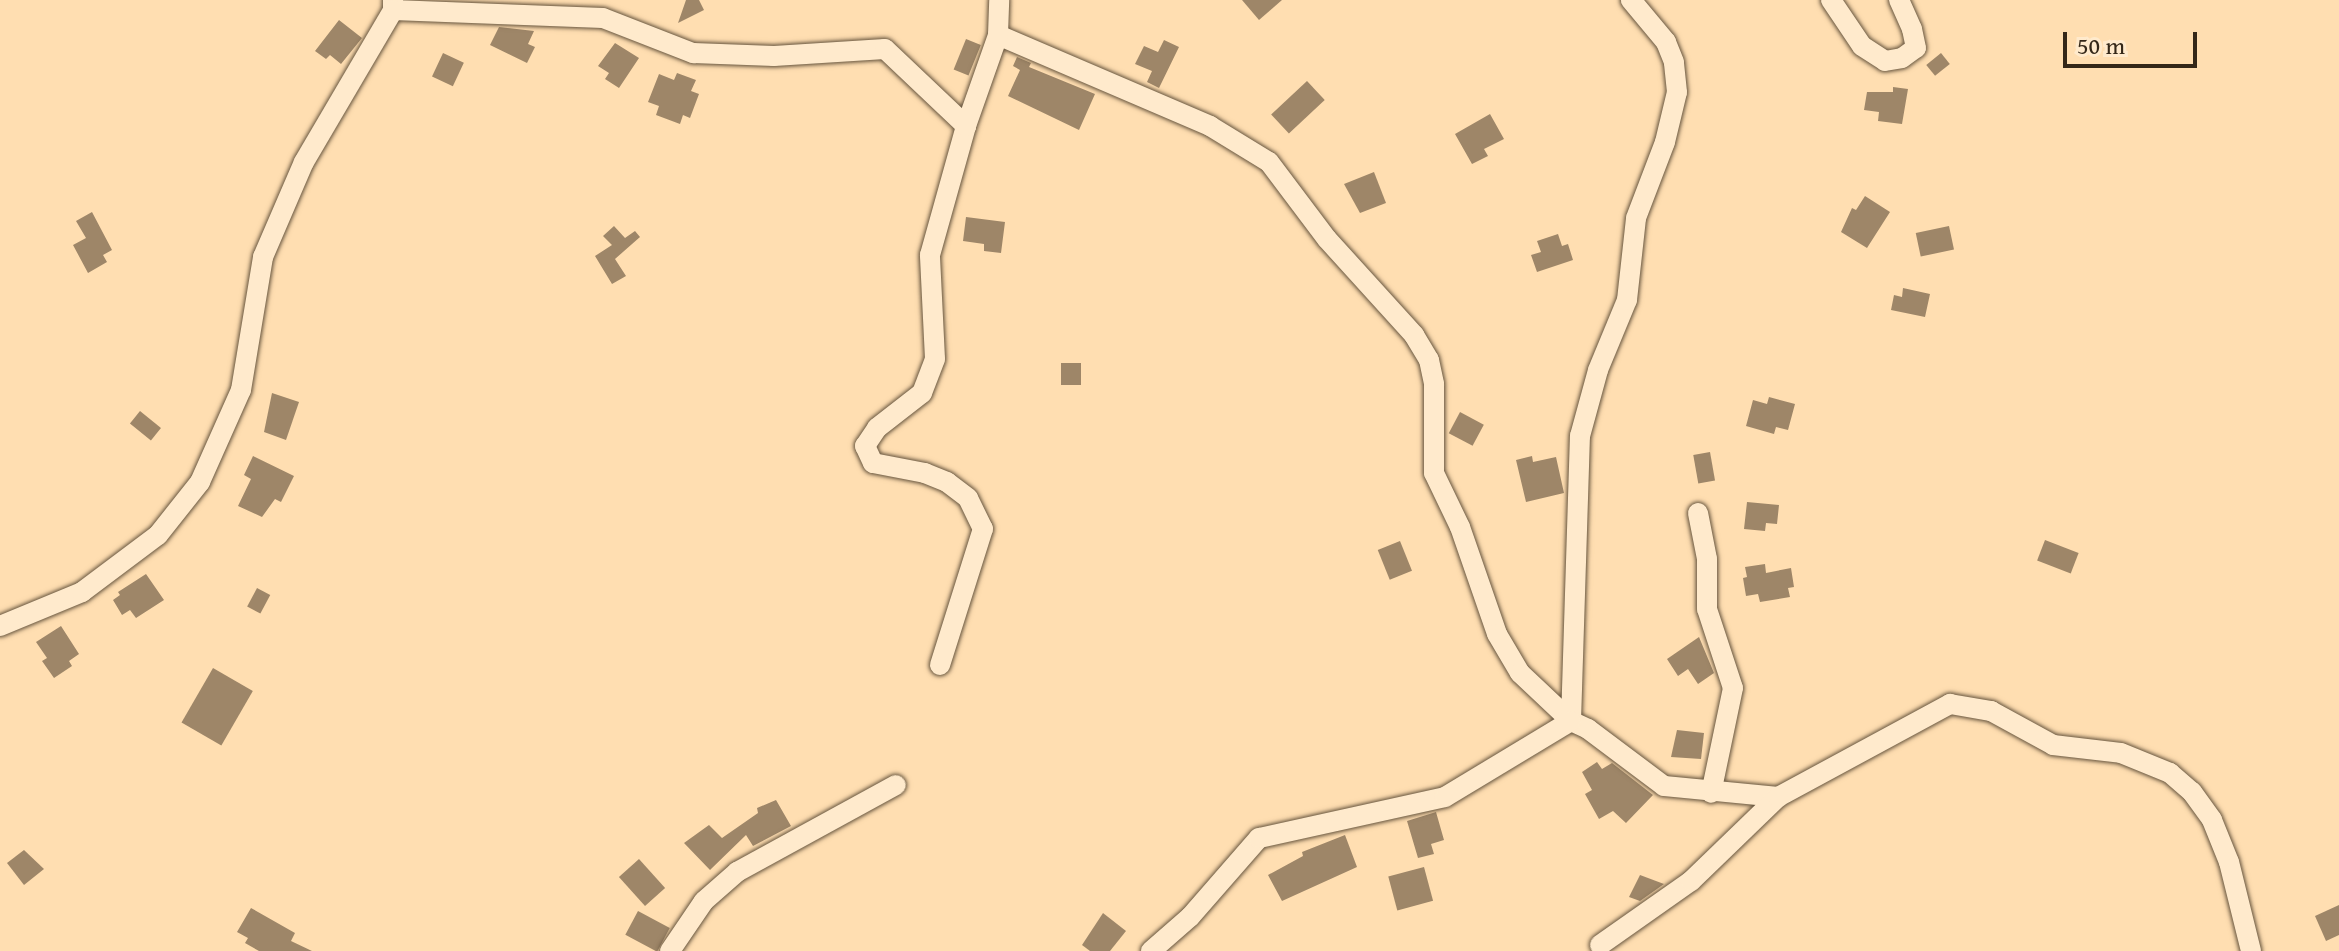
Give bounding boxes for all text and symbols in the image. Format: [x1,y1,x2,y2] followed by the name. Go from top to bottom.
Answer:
[2067,16,2201,66] scale bar
[2077,28,2125,63] text: 50 m

